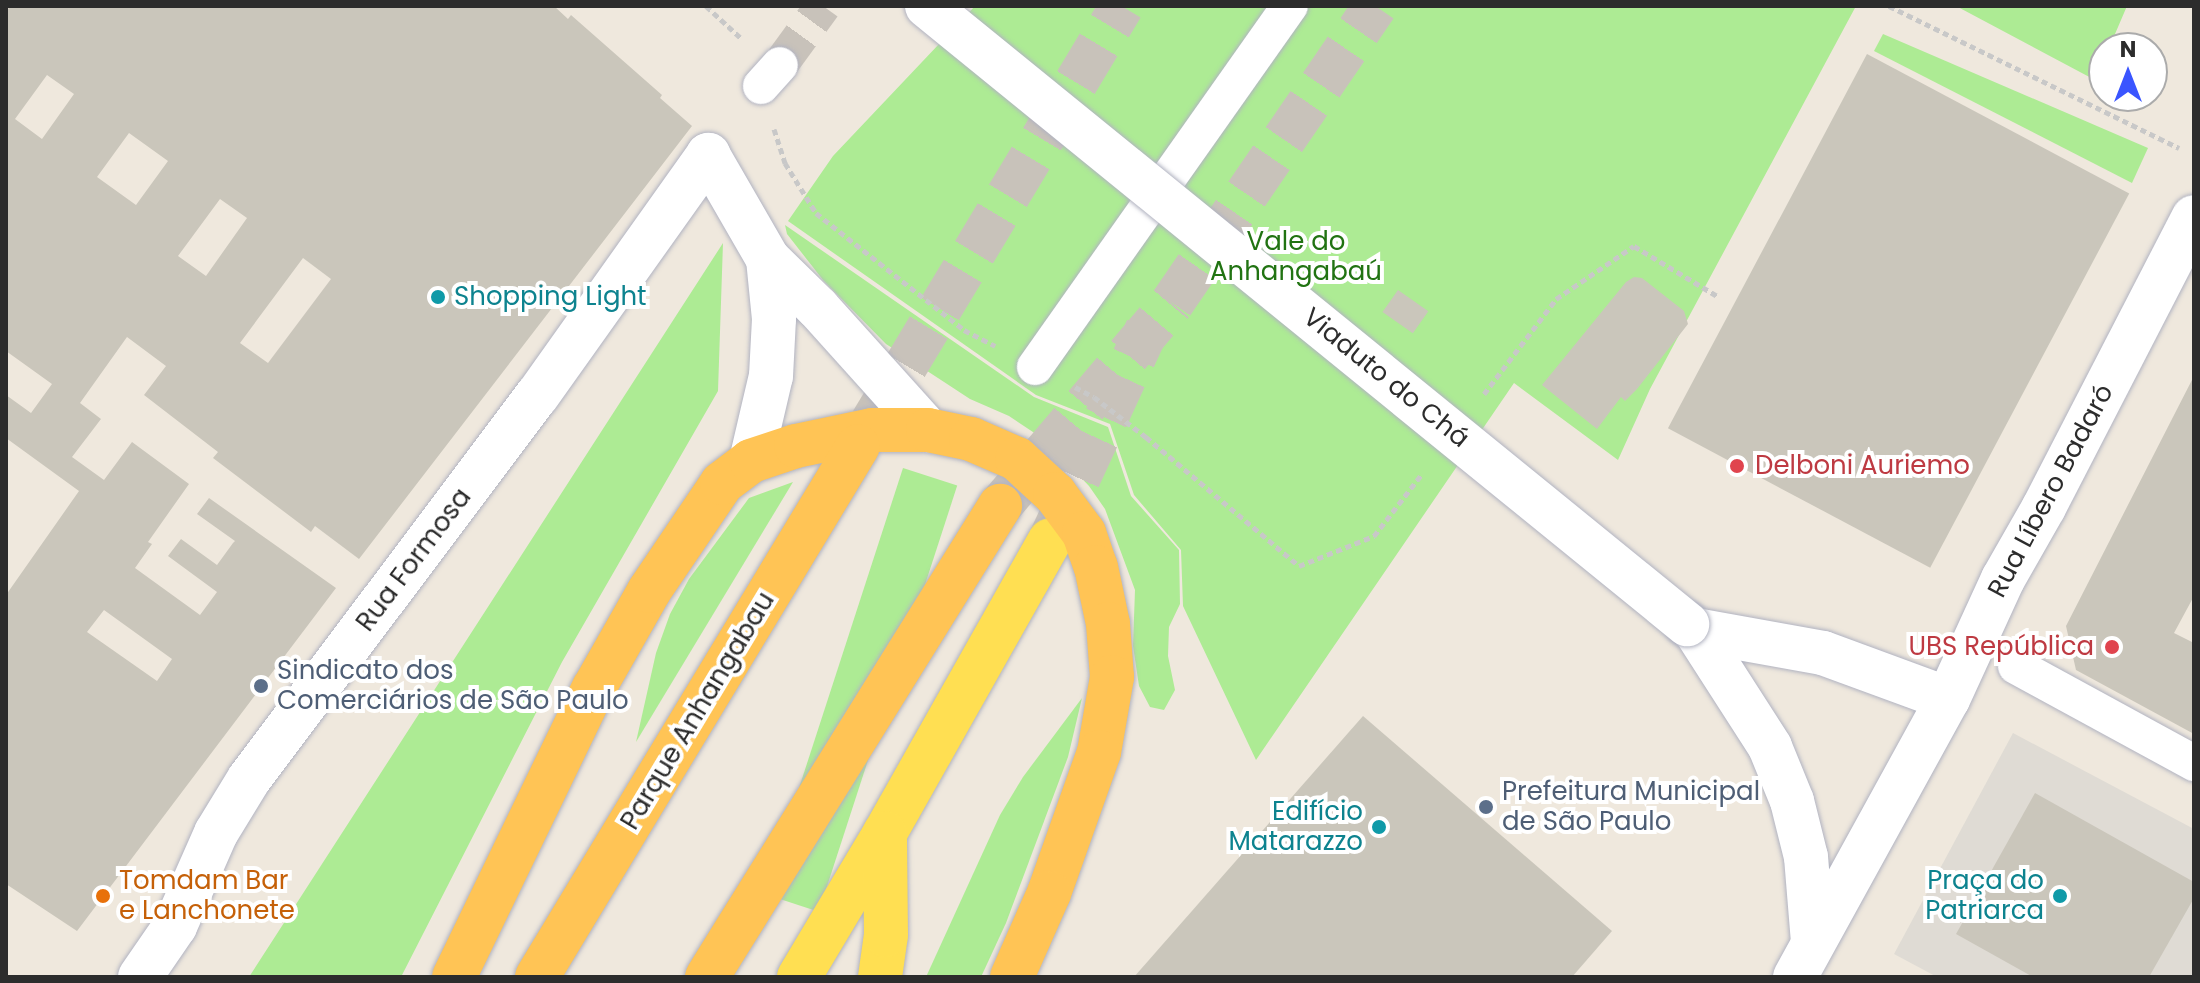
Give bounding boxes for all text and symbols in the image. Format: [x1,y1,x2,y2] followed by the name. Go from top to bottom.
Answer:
[2088,32,2168,112] north arrow
[2120,34,2136,65] text: N
[1210,226,1382,288] park label: Vale do Anhangabaú
[454,281,647,313] place label: Shopping Light
[429,288,447,306] marker: Shopping Light
[1297,302,1475,454] street label: Viaduto do Chá
[1982,379,2120,603] street label: Rua Líbero Badaró
[1755,450,1970,482] place label: Delboni Auriemo
[1726,455,1748,477] marker: Delboni Auriemo
[350,482,478,638] street label: Rua Formosa
[615,587,781,835] street label: Parque Anhangabau
[1908,631,2094,663] place label: UBS República
[2101,636,2123,658] marker: UBS República
[277,655,629,716] place label: Sindicato dos Comerciários de São Paulo
[252,677,270,695] marker: Sindicato dos Comerciários de São Paulo
[1502,776,1760,838] place label: Prefeitura Municipal de São Paulo
[1228,796,1363,858] place label: Edifício Matarazzo
[1477,798,1495,816] marker: Prefeitura Municipal de São Paulo
[1370,818,1388,836] marker: Edifício Matarazzo
[119,865,295,926] place label: Tomdam Bar e Lanchonete
[1925,865,2044,926] place label: Praça do Patriarca
[94,887,112,905] marker: Tomdam Bar e Lanchonete
[2051,887,2069,905] marker: Praça do Patriarca

